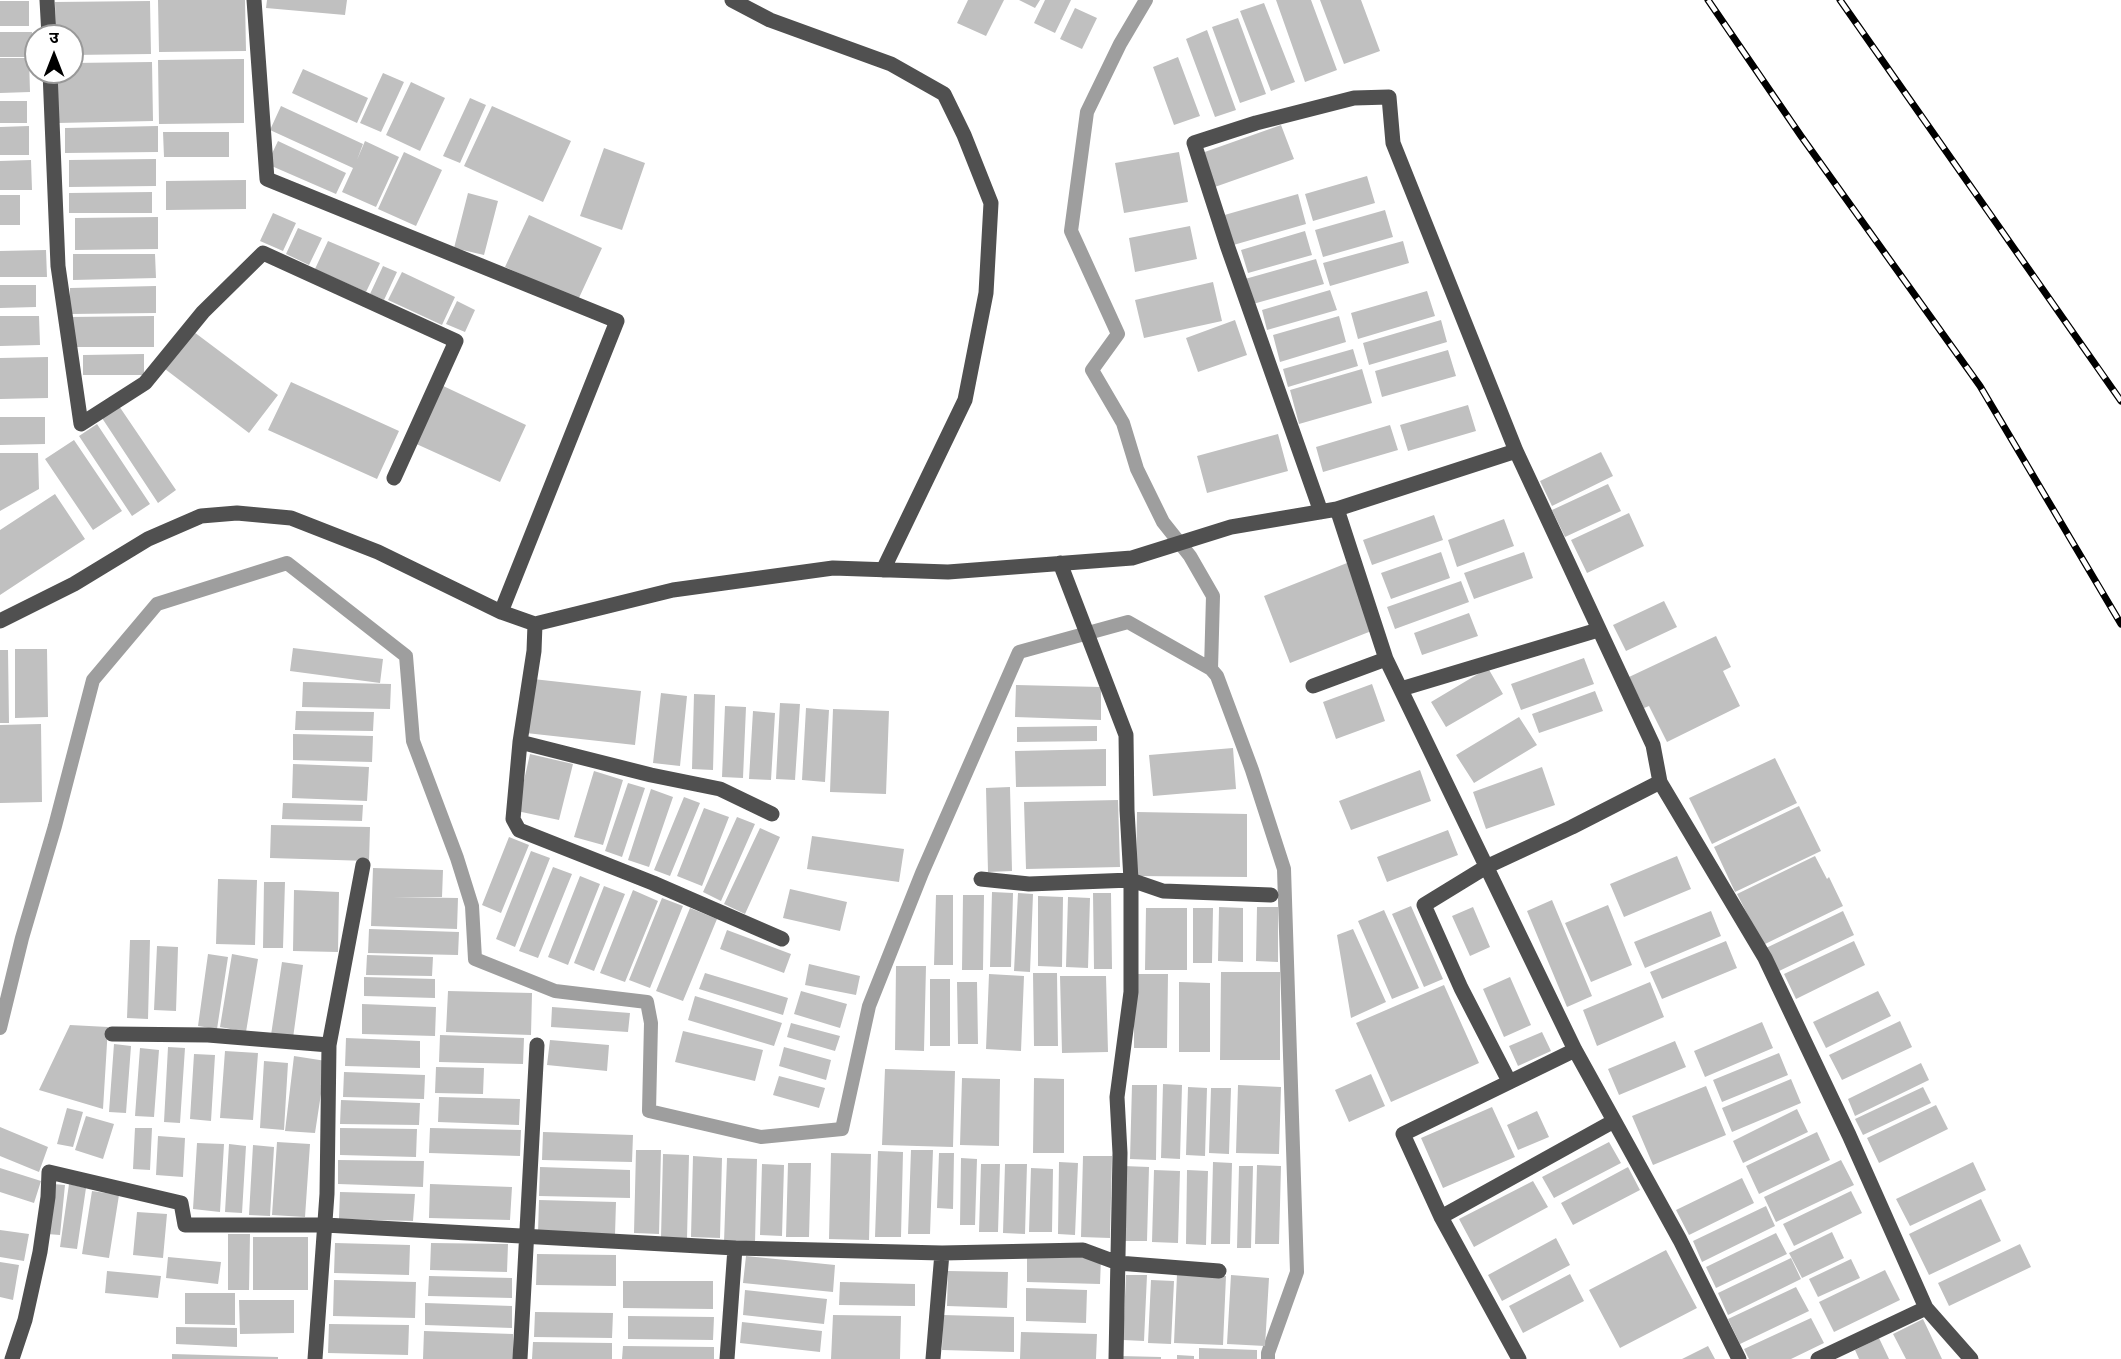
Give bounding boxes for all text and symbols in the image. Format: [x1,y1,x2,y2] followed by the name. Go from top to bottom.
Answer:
[24,24,84,84] north arrow
[49,28,59,47] text: उ

